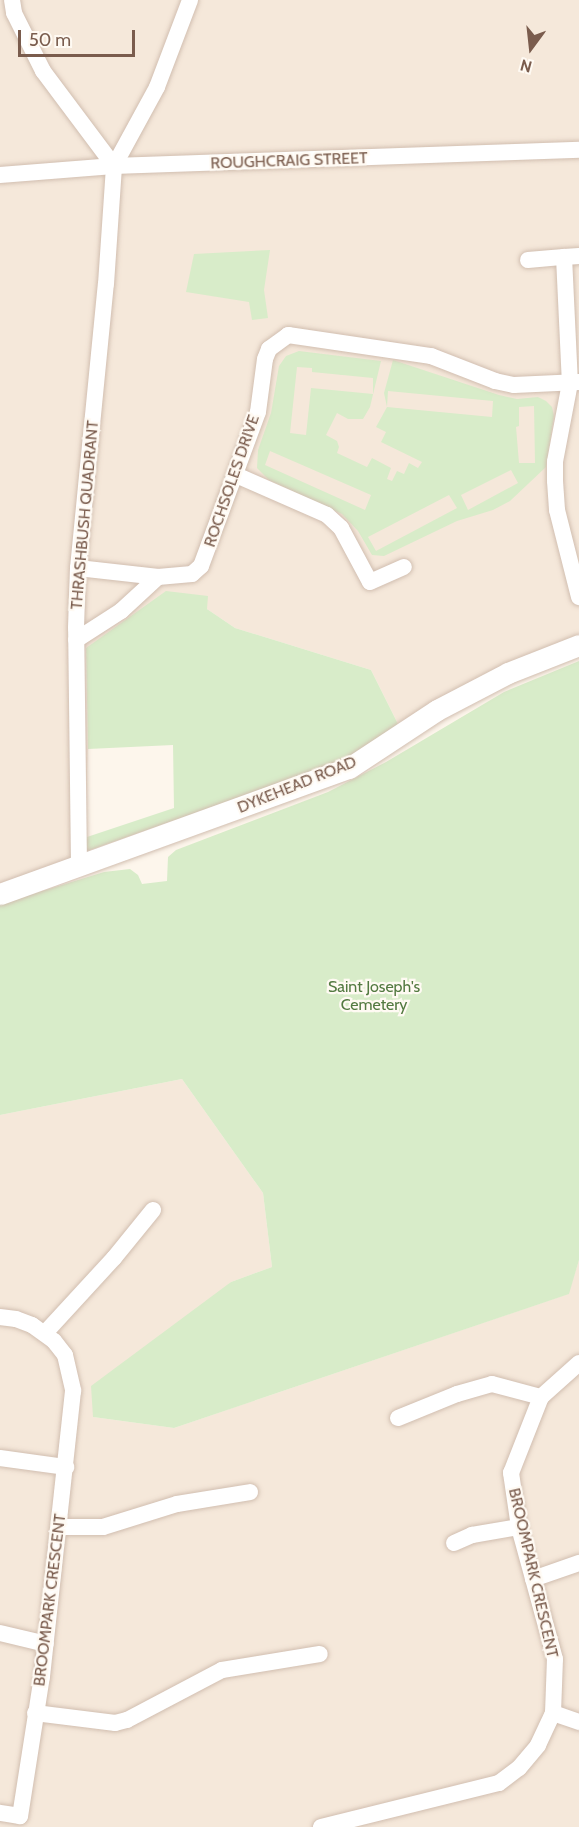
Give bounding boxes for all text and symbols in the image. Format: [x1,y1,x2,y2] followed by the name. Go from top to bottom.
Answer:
[21,18,138,56] scale bar
[501,18,561,78] north arrow
[29,29,71,51] text: 50 m
[518,55,534,77] text: N
[210,149,368,173] street label: ROUGHCRAIG STREET
[200,412,264,550] street label: ROCHSOLES DRIVE
[67,420,103,610] street label: THRASHBUSH QUADRANT
[235,752,359,818] street label: DYKEHEAD ROAD
[328,977,420,1015] park label: Saint Joseph's Cemetery
[504,1486,562,1660] street label: BROOMPARK CRESCENT
[30,1513,70,1687] street label: BROOMPARK CRESCENT

